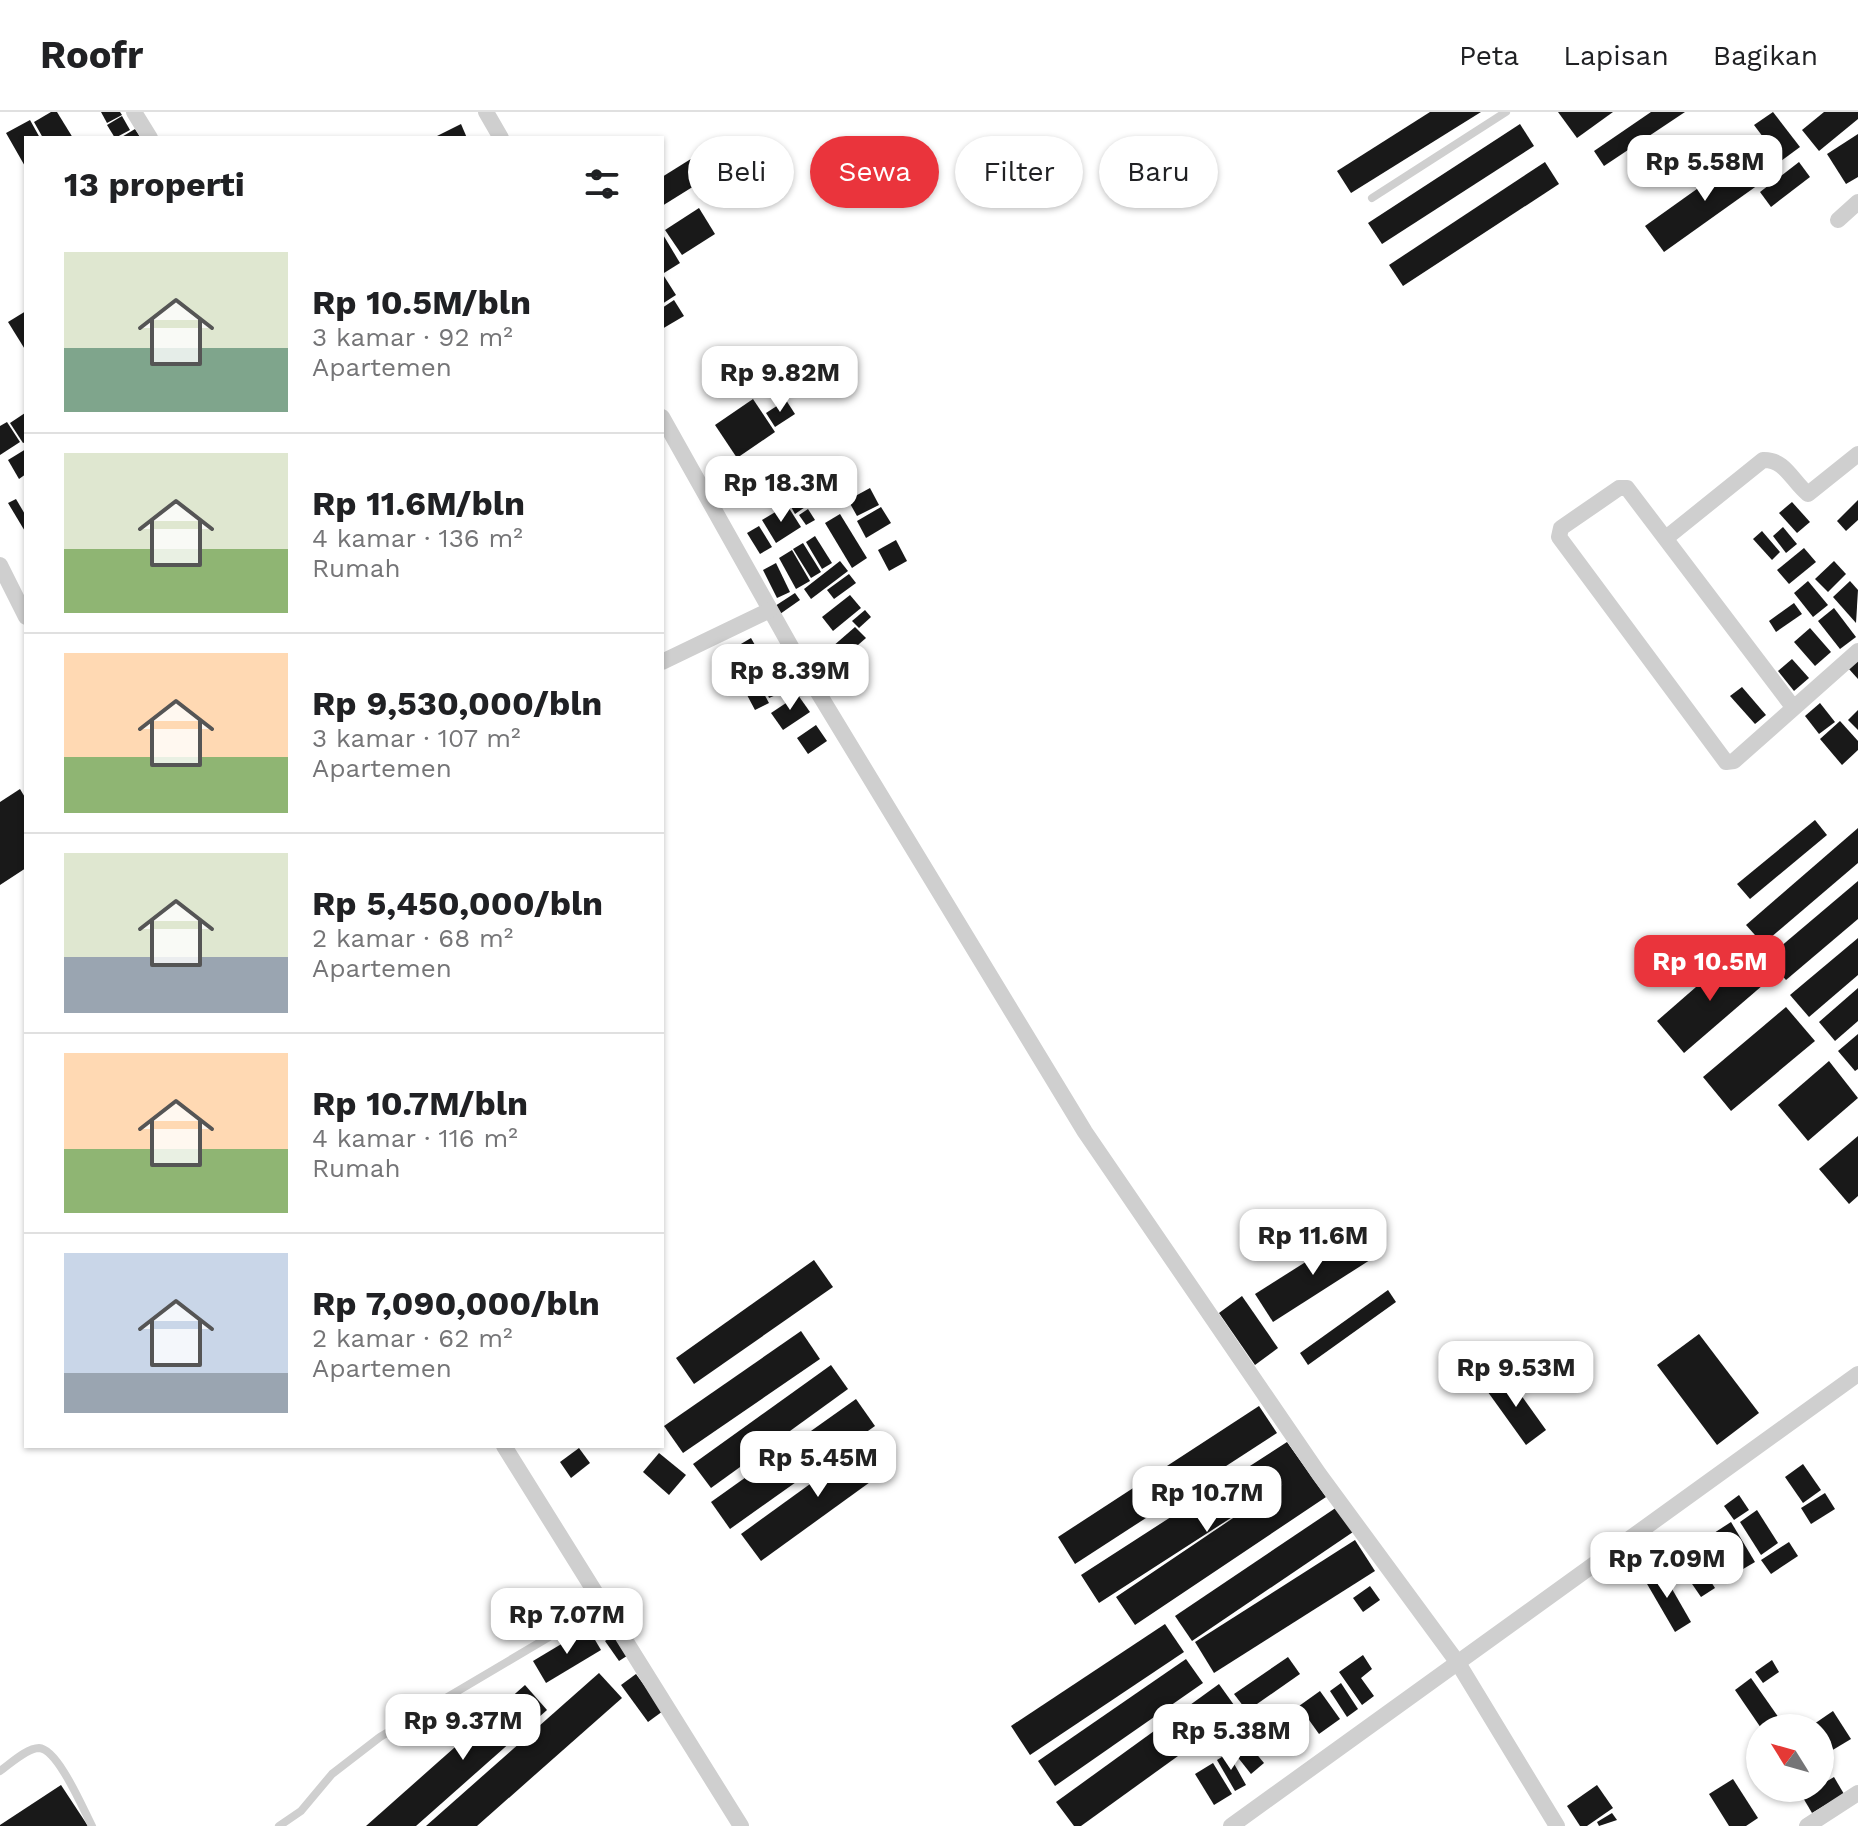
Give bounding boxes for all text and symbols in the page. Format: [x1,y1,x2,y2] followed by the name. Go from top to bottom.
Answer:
[40,33,143,77] text: Roofr
[1459,39,1519,72] text: Peta
[1563,39,1669,72] text: Lapisan
[1713,39,1818,72] text: Bagikan
[1622,135,1788,203] pin: Rp 5.58M
[688,136,794,208] chip: Beli
[810,136,939,208] chip: Sewa
[955,136,1083,208] chip: Filter
[1099,136,1218,208] chip: Baru
[1645,146,1765,176] text: Rp 5.58M
[580,162,624,206] icon: filters
[64,164,245,204] text: 13 properti
[312,282,531,322] text: Rp 10.5M/bln
[128,284,224,380] icon: home
[312,322,513,352] text: 3 kamar · 92 m²
[697,346,863,414] pin: Rp 9.82M
[312,352,452,382] text: Apartemen
[720,357,840,387] text: Rp 9.82M
[698,456,864,524] pin: Rp 18.3M
[723,467,839,497] text: Rp 18.3M
[312,483,525,523] text: Rp 11.6M/bln
[128,485,224,581] icon: home
[312,523,523,553] text: 4 kamar · 136 m²
[312,553,401,583] text: Rumah
[707,644,873,712] pin: Rp 8.39M
[730,655,850,685] text: Rp 8.39M
[312,683,602,723] text: Rp 9,530,000/bln
[128,685,224,781] icon: home
[312,723,521,753] text: 3 kamar · 107 m²
[312,753,452,783] text: Apartemen
[312,883,603,923] text: Rp 5,450,000/bln
[128,885,224,981] icon: home
[312,923,513,953] text: 2 kamar · 68 m²
[1627,935,1793,1003] pin: Rp 10.5M
[1652,946,1768,976] text: Rp 10.5M
[312,953,452,983] text: Apartemen
[312,1083,528,1123] text: Rp 10.7M/bln
[128,1085,224,1181] icon: home
[312,1123,518,1153] text: 4 kamar · 116 m²
[312,1153,401,1183] text: Rumah
[1230,1209,1396,1277] pin: Rp 11.6M
[1258,1220,1368,1250] text: Rp 11.6M
[312,1283,600,1323] text: Rp 7,090,000/bln
[128,1285,224,1381] icon: home
[312,1323,512,1353] text: 2 kamar · 62 m²
[1433,1341,1599,1409] pin: Rp 9.53M
[1456,1352,1576,1382] text: Rp 9.53M
[312,1353,452,1383] text: Apartemen
[735,1431,901,1499] pin: Rp 5.45M
[758,1442,878,1472] text: Rp 5.45M
[1124,1466,1290,1534] pin: Rp 10.7M
[1150,1477,1264,1507] text: Rp 10.7M
[1584,1532,1750,1600] pin: Rp 7.09M
[1608,1543,1726,1573] text: Rp 7.09M
[484,1588,650,1656] pin: Rp 7.07M
[509,1599,625,1629] text: Rp 7.07M
[380,1694,546,1762] pin: Rp 9.37M
[1148,1704,1314,1772] pin: Rp 5.38M
[403,1705,523,1735] text: Rp 9.37M
[1746,1714,1834,1802] north arrow
[1746,1714,1834,1802] map controls
[1171,1715,1291,1745] text: Rp 5.38M

